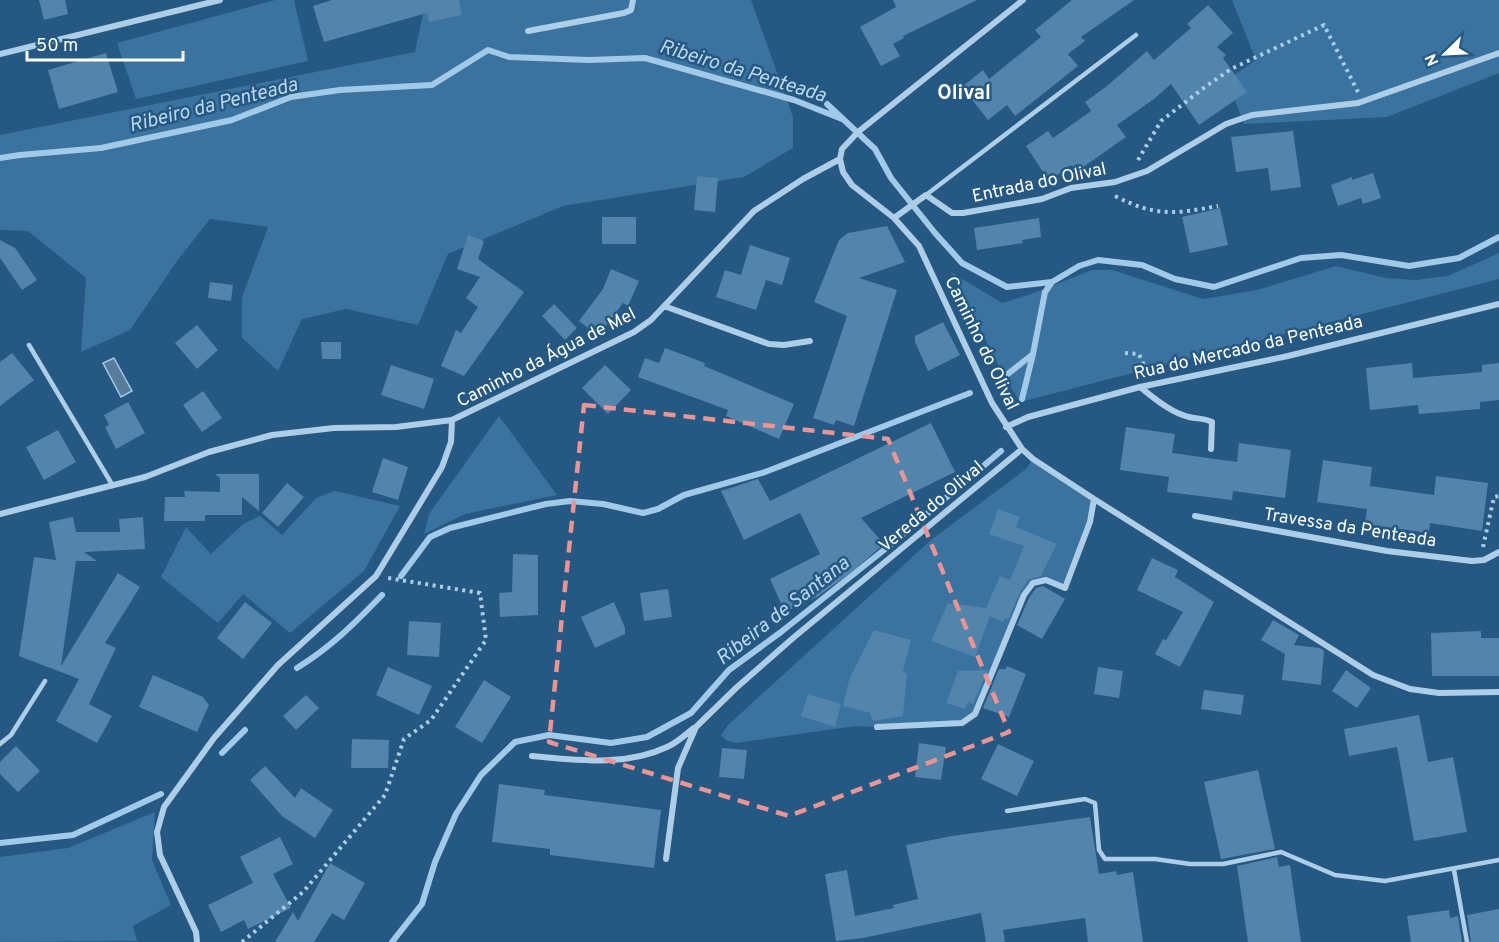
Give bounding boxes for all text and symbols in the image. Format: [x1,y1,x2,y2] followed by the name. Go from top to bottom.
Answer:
[27,24,183,62] scale bar
[1415,24,1475,84] north arrow
[656,34,830,110] water label: Ribeiro da Penteada
[36,35,78,58] text: 50 m
[1422,50,1445,69] text: N
[126,72,301,139] water label: Ribeiro da Penteada
[937,81,991,107] district label: Olival
[970,158,1109,209] street label: Entrada do Olival
[938,273,1023,414] street label: Caminho do Olival
[452,301,640,414] street label: Caminho da Água de Mel
[1132,311,1365,386] street label: Rua do Mercado da Penteada
[875,457,989,558] street label: Vereda do Olival
[1262,503,1438,553] street label: Travessa da Penteada
[711,551,856,672] water label: Ribeira de Santana

